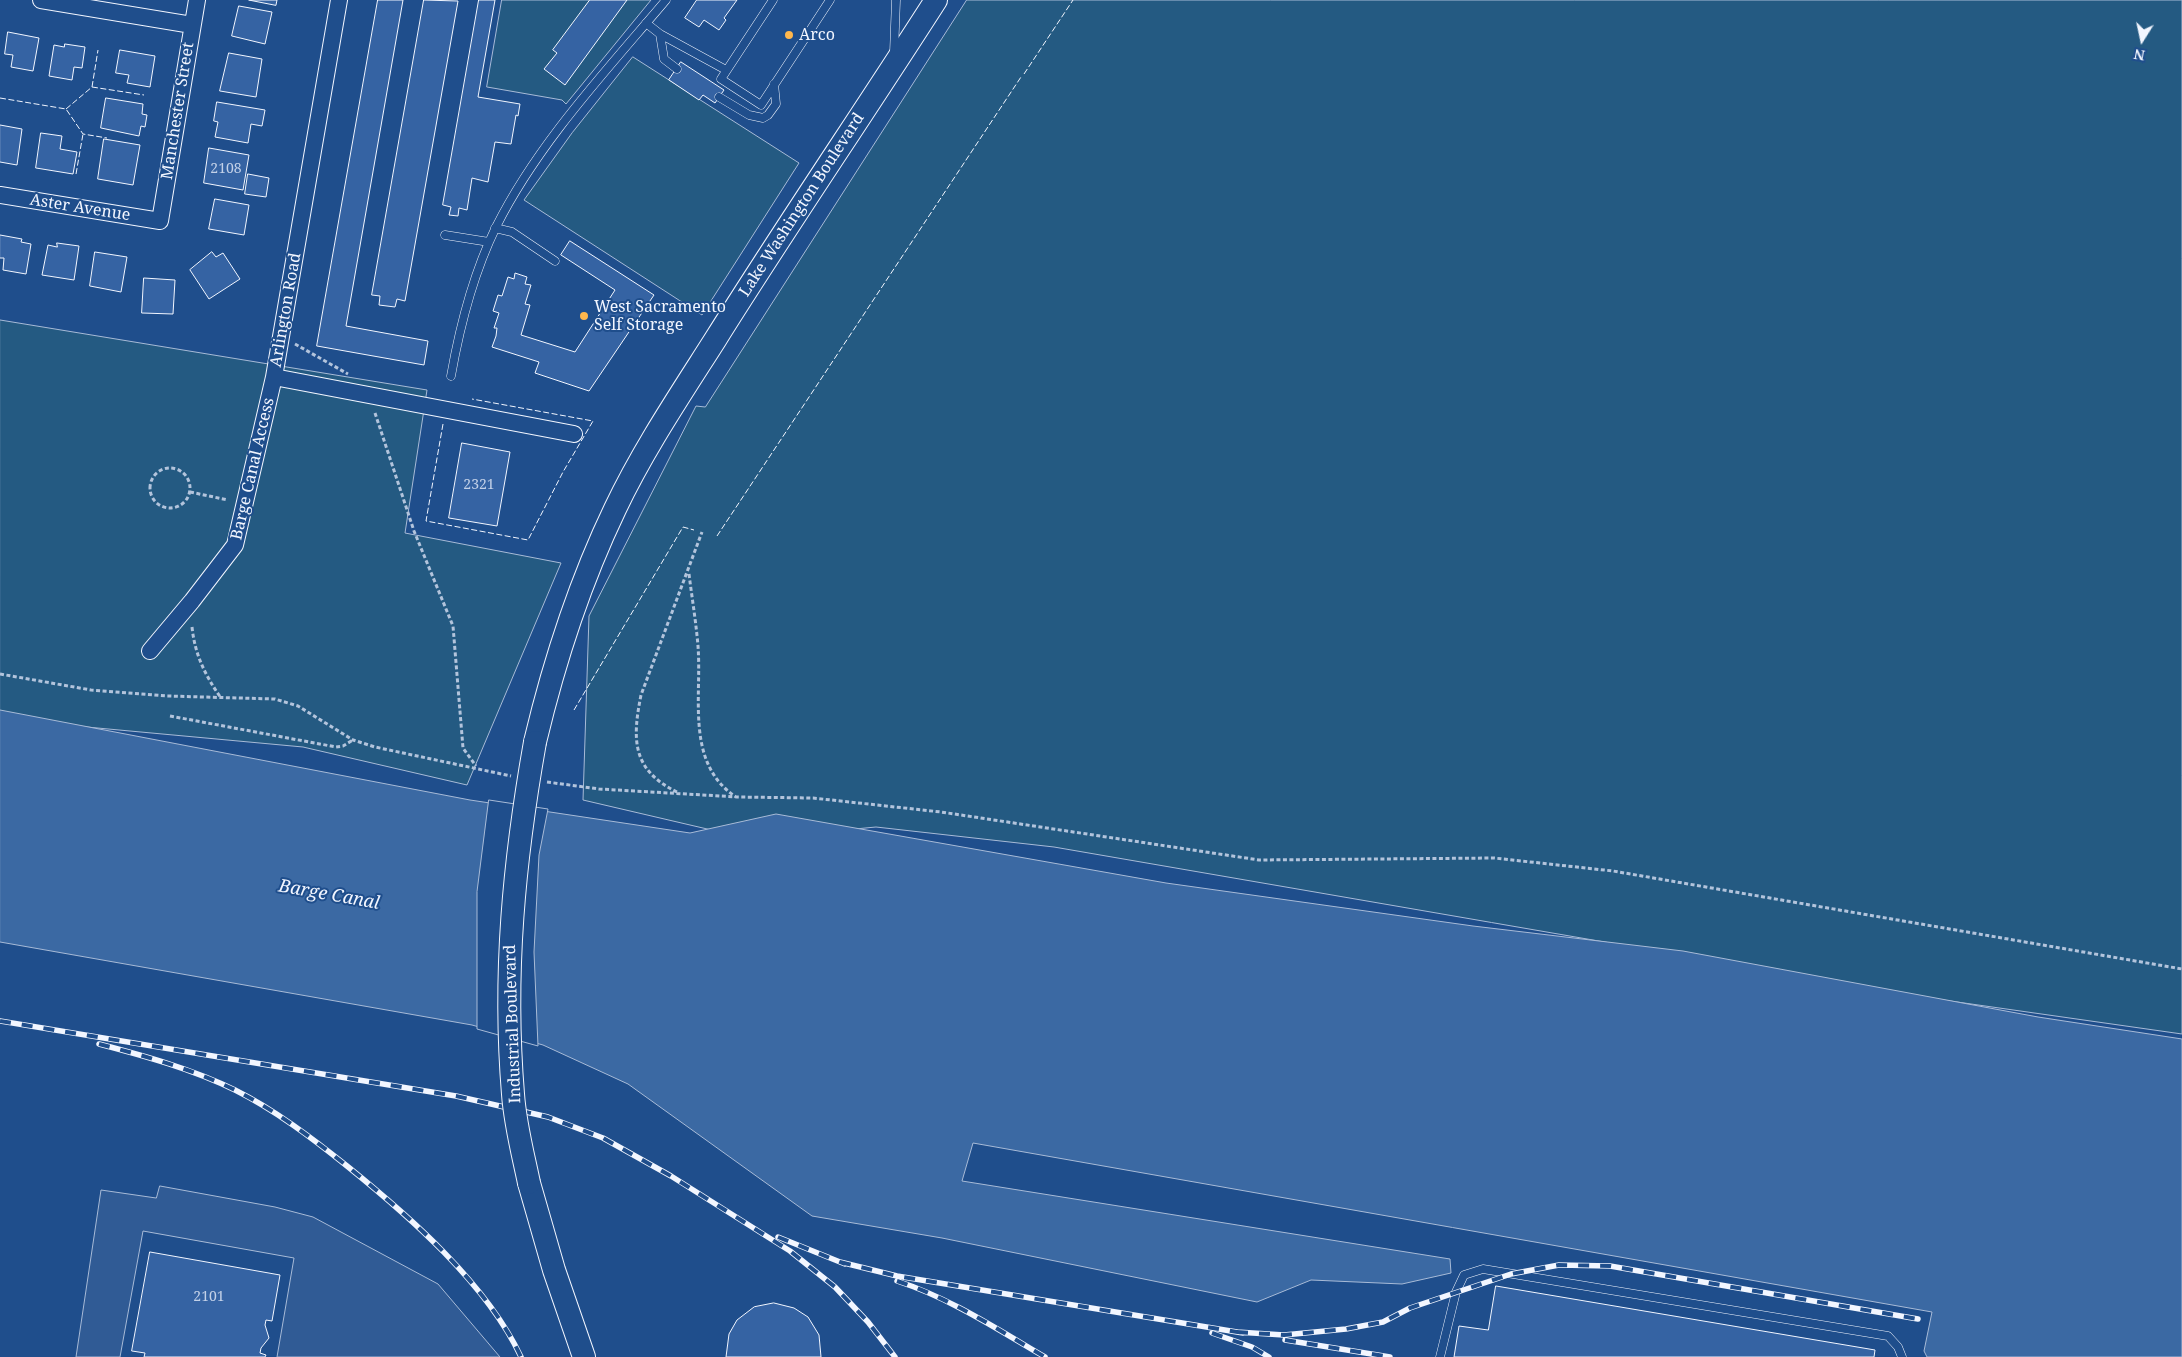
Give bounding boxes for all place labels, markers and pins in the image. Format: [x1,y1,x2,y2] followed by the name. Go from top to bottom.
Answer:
[799,25,835,45] place label: Arco
[783,29,795,41] marker: Arco
[594,297,726,335] place label: West Sacramento Self Storage
[578,310,590,322] marker: West Sacramento Self Storage

